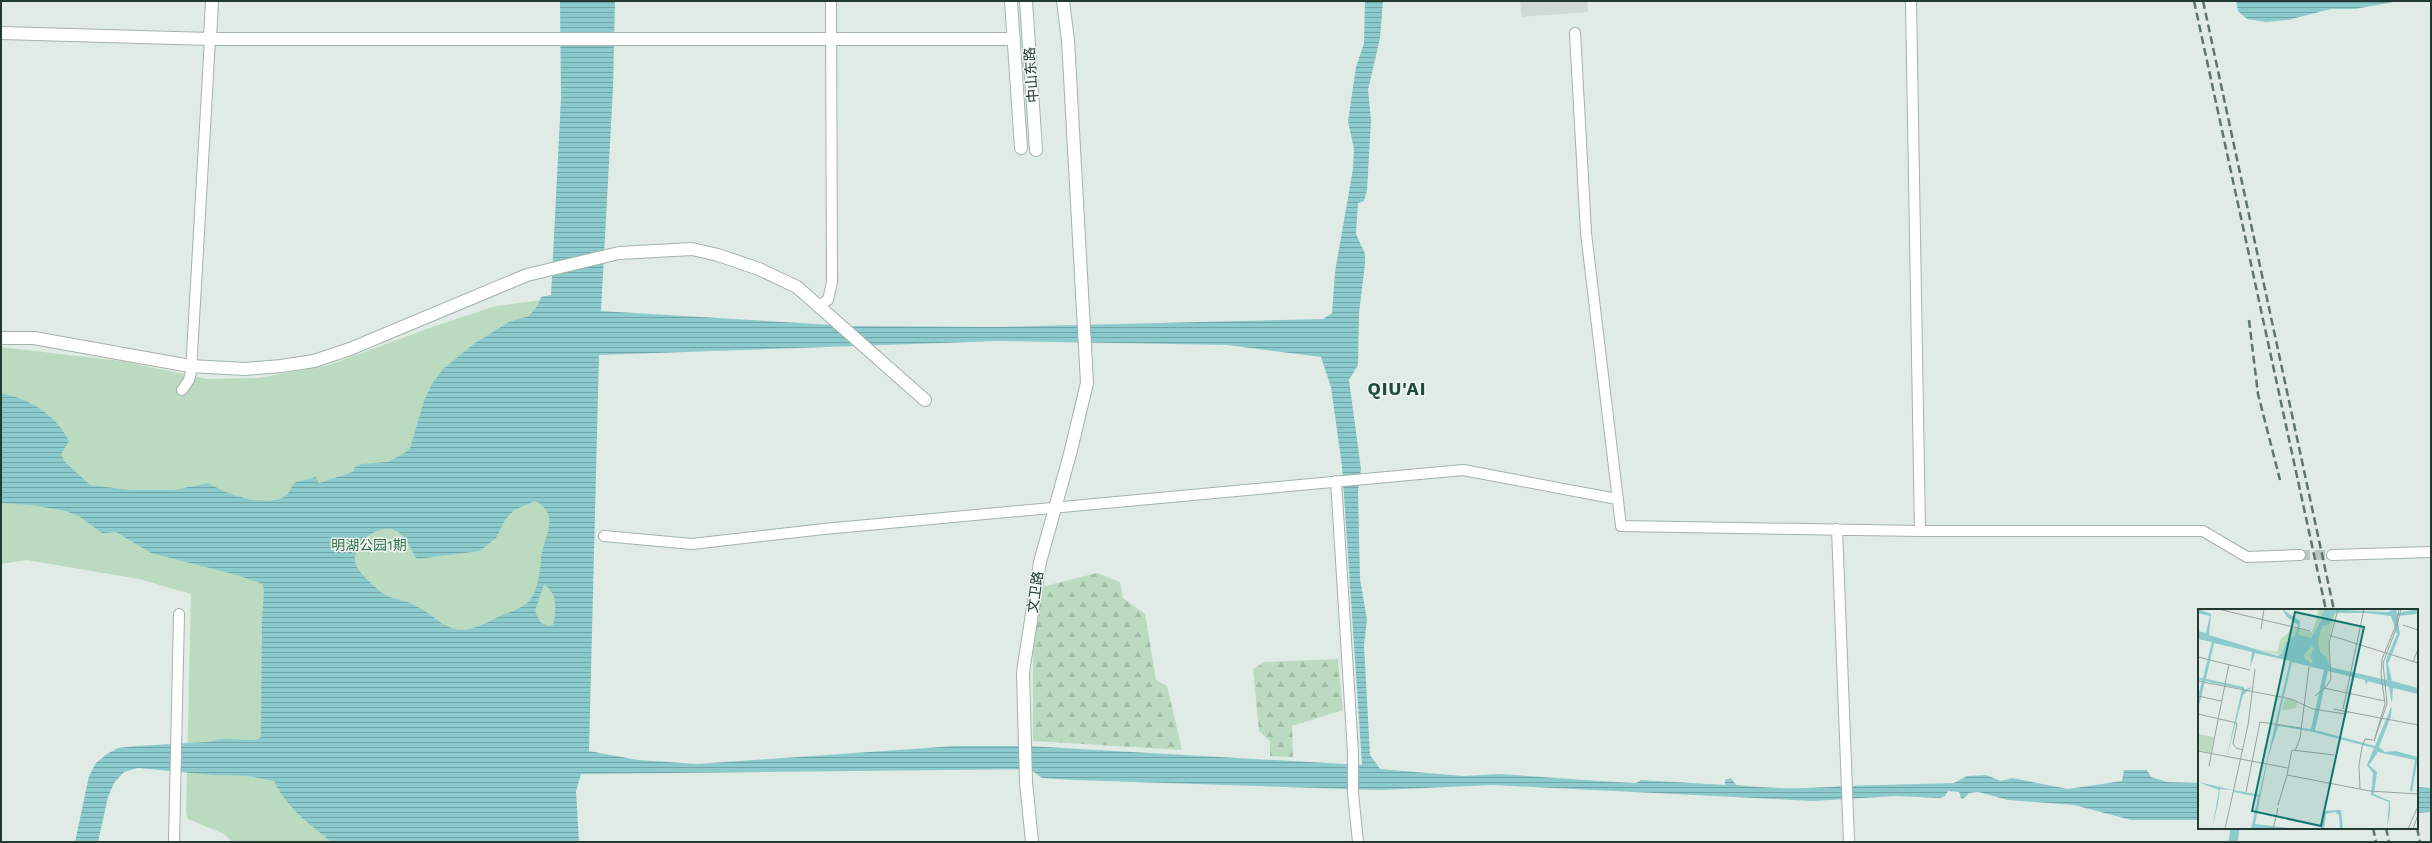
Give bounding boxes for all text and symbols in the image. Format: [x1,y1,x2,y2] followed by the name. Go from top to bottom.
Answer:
[1021,47,1041,103] street label: 中山东路
[1368,378,1426,399] district label: QIU'AI
[331,537,407,553] park label: 明湖公园1期
[1024,570,1046,614] street label: 文卫路
[2198,609,2418,829] inset map

